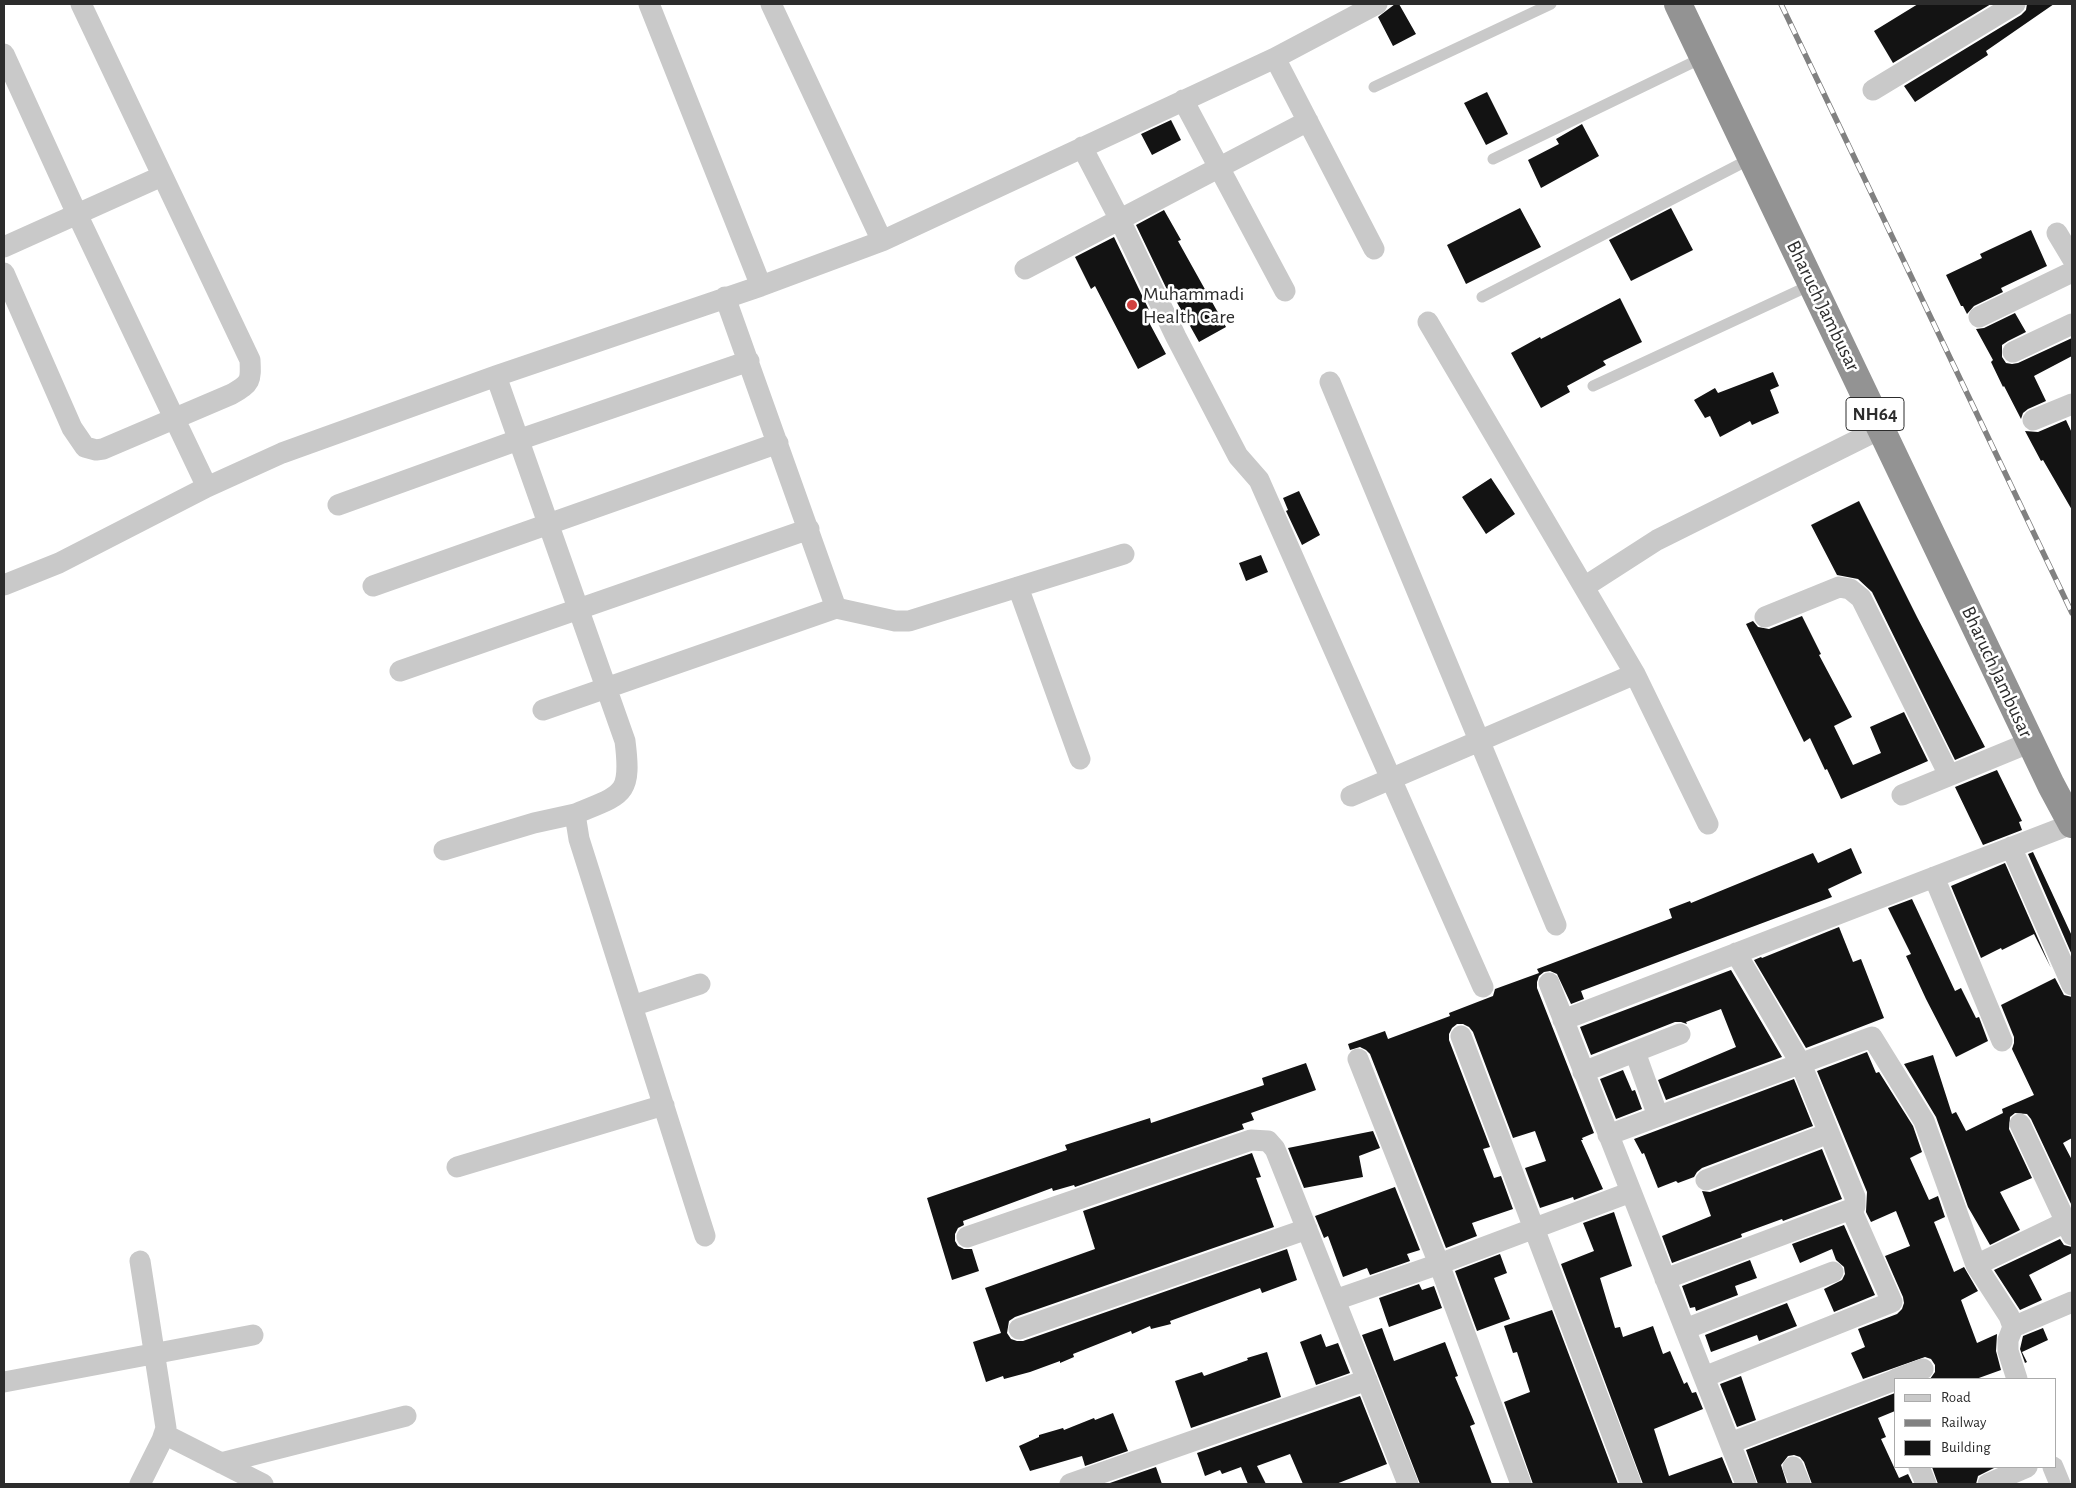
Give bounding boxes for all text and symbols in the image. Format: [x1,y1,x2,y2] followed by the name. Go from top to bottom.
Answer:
[1781,237,1865,375] street label: Bharuch Jambusar
[1143,282,1244,329] place label: Muhammadi Health Care
[1125,298,1139,312] marker: Muhammadi Health Care
[1846,398,1904,430] road number: NH64
[1956,602,2038,742] street label: Bharuch Jambusar
[1894,1378,2056,1468] legend
[1941,1390,1971,1405] text: Road
[1941,1415,1986,1430] text: Railway
[1941,1440,1991,1455] text: Building

